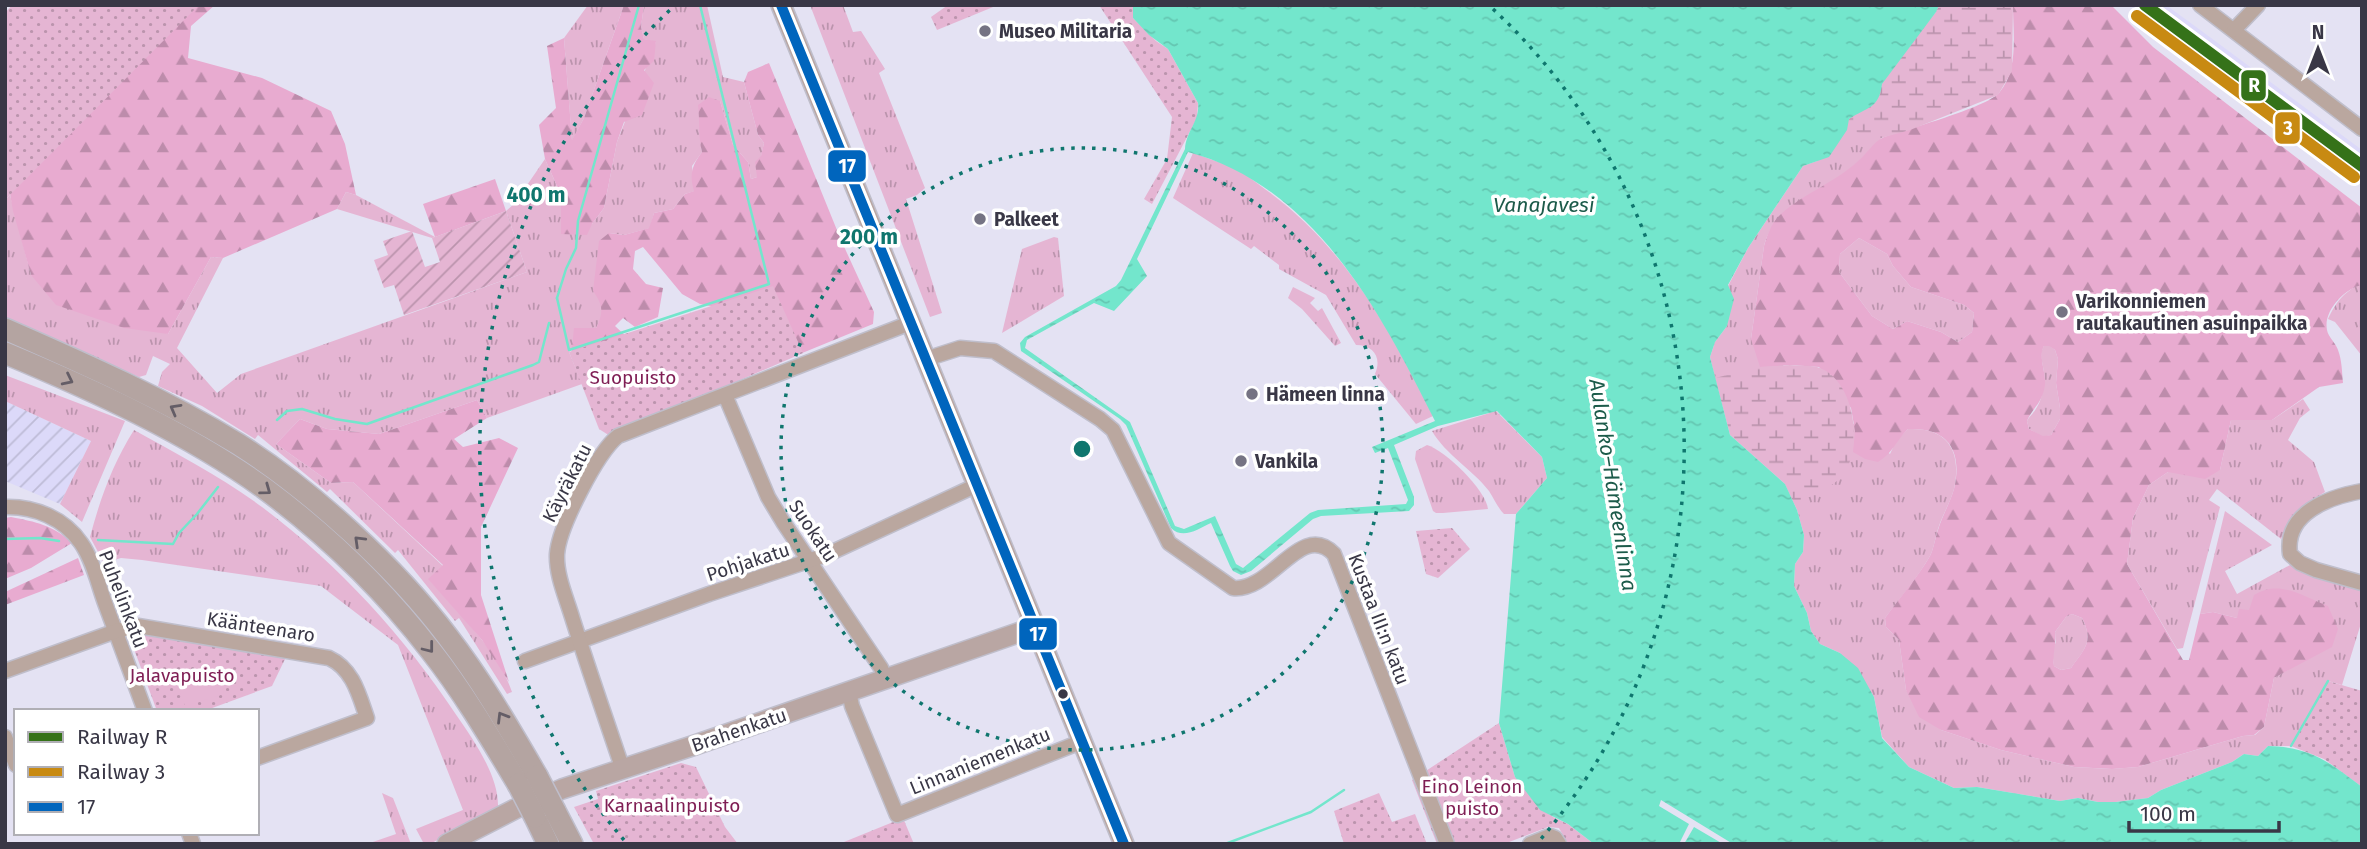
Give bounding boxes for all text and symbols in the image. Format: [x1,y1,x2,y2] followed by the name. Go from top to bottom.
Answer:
[2283,14,2353,84] north arrow
[999,20,1132,43] place label: Museo Militaria
[2312,21,2324,44] text: N
[977,23,993,39] marker: Museo Militaria
[2240,69,2267,102] line badge: R
[2248,74,2260,97] text: R
[2274,111,2301,145] line badge: 3
[2282,117,2293,140] text: 3
[827,149,867,183] line badge: 17
[838,155,856,178] text: 17
[506,182,566,208] text: 400 m
[1493,192,1595,218] water label: Vanajavesi
[994,208,1059,231] place label: Palkeet
[972,211,988,227] marker: Palkeet
[840,224,898,250] text: 200 m
[2075,290,2307,335] place label: Varikonniemen rautakautinen asuinpaikka
[2054,304,2070,320] marker: Varikonniemen rautakautinen asuinpaikka
[590,366,676,389] park label: Suopuisto
[61,372,73,386] one-way arrow
[1583,376,1643,593] water label: Aulanko–Hämeenlinna
[1266,383,1385,406] place label: Hämeen linna
[1244,386,1260,402] marker: Hämeen linna
[170,404,182,417] one-way arrow
[1070,437,1094,461] centre of rings
[537,440,597,526] street label: Käyräkatu
[1254,450,1318,473] place label: Vankila
[1233,453,1249,469] marker: Vankila
[258,482,271,495] one-way arrow
[784,495,842,567] street label: Suokatu
[355,536,368,549] one-way arrow
[704,538,792,586] street label: Pohjakatu
[94,547,152,651] street label: Puhelinkatu
[1343,550,1415,688] street label: Kustaa III:n katu
[205,607,317,647] street label: Käänteenaro
[1018,617,1058,651] line badge: 17
[1029,623,1047,646] text: 17
[421,640,433,653] one-way arrow
[129,664,235,687] park label: Jalavapuisto
[1056,687,1070,701] unlabelled marker
[689,703,789,757] street label: Brahenkatu
[14,709,259,835] legend
[498,711,511,724] one-way arrow
[906,722,1054,800] street label: Linnaniemenkatu
[77,724,168,750] text: Railway R
[77,759,165,785] text: Railway 3
[1422,775,1522,820] park label: Eino Leinon puisto
[2129,790,2280,834] scale bar
[77,794,95,820] text: 17
[604,794,740,817] park label: Karnaalinpuisto
[2140,801,2196,827] text: 100 m

